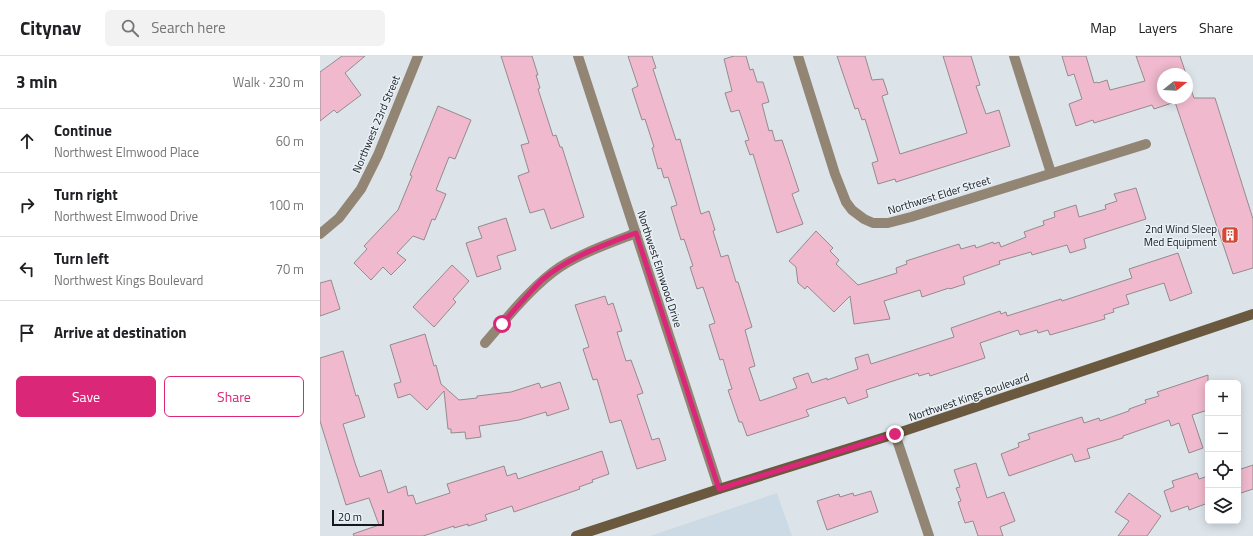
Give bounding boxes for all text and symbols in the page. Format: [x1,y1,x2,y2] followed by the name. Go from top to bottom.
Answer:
[105,10,385,46] search box
[20,13,81,42] text: Citynav
[151,16,226,39] text: Search here
[119,17,141,39] icon: search
[1090,17,1116,38] text: Map
[1138,17,1177,38] text: Layers
[1199,17,1233,38] text: Share
[1157,68,1193,104] north arrow
[16,69,57,95] text: 3 min
[233,72,304,92] text: Walk · 230 m
[348,73,404,175] street label: Northwest 23rd Street
[54,119,112,142] text: Continue
[16,130,38,152] icon: ahead
[276,131,304,151] text: 60 m
[54,142,199,162] text: Northwest Elmwood Place
[886,172,992,218] street label: Northwest Elder Street
[54,183,118,206] text: Turn right
[16,194,38,216] icon: right
[268,195,304,215] text: 100 m
[54,206,198,226] text: Northwest Elmwood Drive
[634,209,687,330] street label: Northwest Elmwood Drive
[1144,221,1217,250] place label: 2nd Wind Sleep Med Equipment
[1220,225,1240,245] building icon: 2nd Wind Sleep Med Equipment
[54,247,109,270] text: Turn left
[16,258,38,280] icon: left
[276,259,304,279] text: 70 m
[54,270,203,290] text: Northwest Kings Boulevard
[493,315,511,333] route start
[54,321,187,344] text: Arrive at destination
[16,322,38,344] icon: arrive
[907,369,1032,425] street label: Northwest Kings Boulevard
[16,376,156,417] button: Save
[164,376,304,417] button: Share
[1205,380,1241,524] map controls
[1205,380,1241,416] button: +
[1205,416,1241,452] button: −
[886,425,904,443] route end
[1205,452,1241,488] button: locate
[1205,488,1241,524] button: layers
[332,508,384,527] scale bar
[338,509,362,525] text: 20 m

